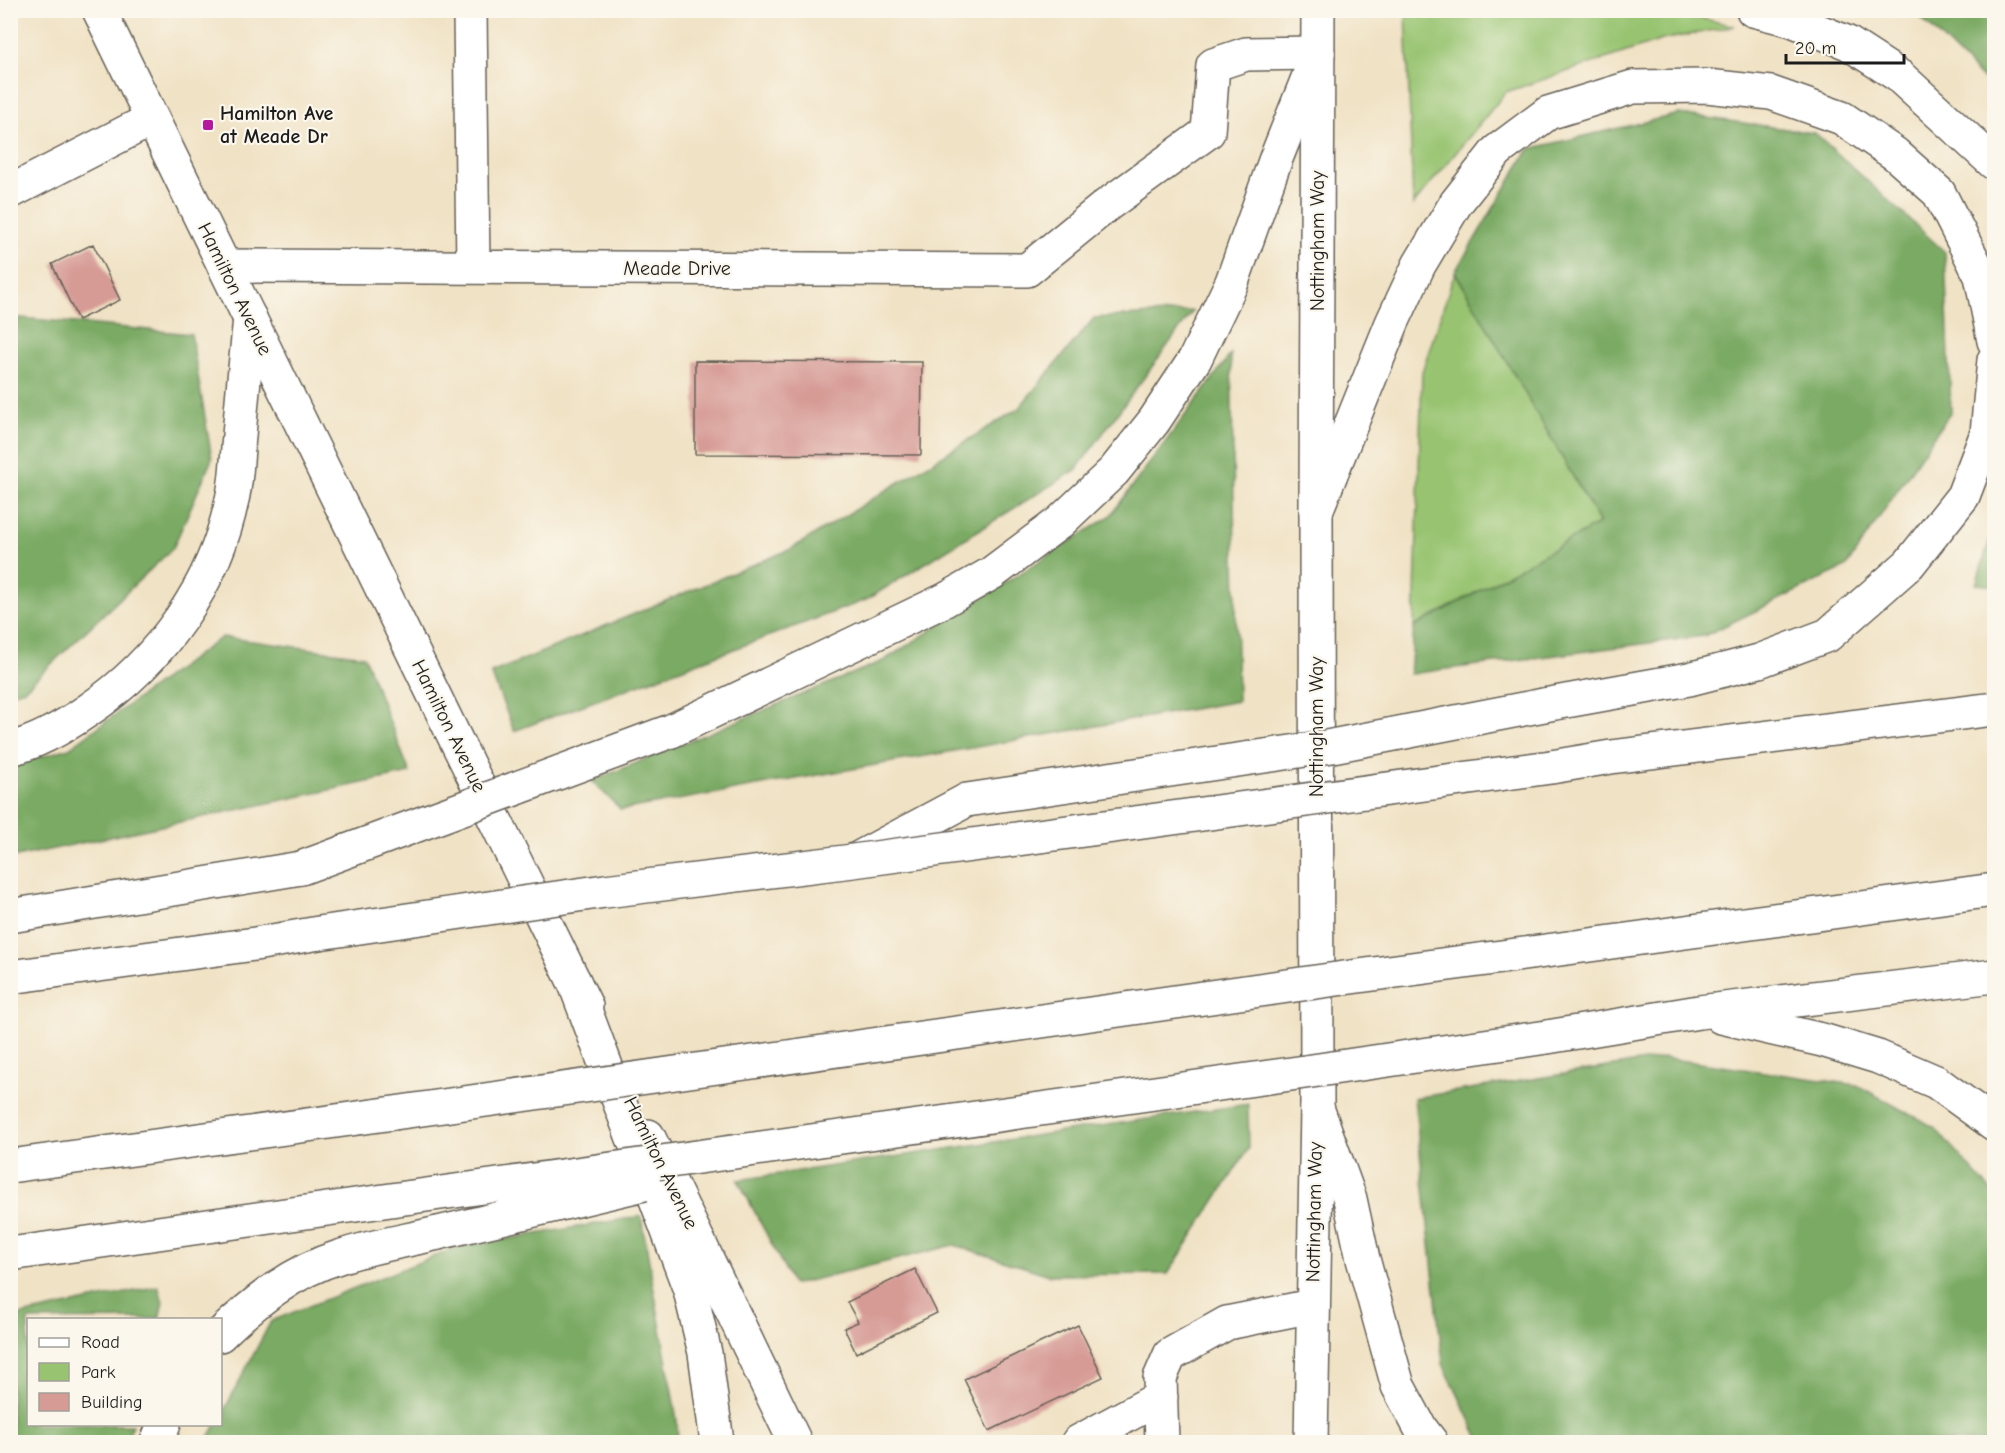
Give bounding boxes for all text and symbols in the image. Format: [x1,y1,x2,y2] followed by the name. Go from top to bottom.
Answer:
[1786,27,1904,65] scale bar
[1795,38,1836,59] text: 20 m
[220,102,334,148] place label: Hamilton Ave at Meade Dr
[201,118,215,132] marker: Hamilton Ave at Meade Dr
[1306,171,1329,311] street label: Nottingham Way
[193,219,277,359] street label: Hamilton Avenue
[623,257,731,280] street label: Meade Drive
[407,656,491,796] street label: Hamilton Avenue
[1305,657,1328,797] street label: Nottingham Way
[619,1093,703,1233] street label: Hamilton Avenue
[1301,1141,1327,1283] street label: Nottingham Way
[27,1318,222,1426] legend
[81,1332,120,1353] text: Road
[81,1362,116,1383] text: Park
[81,1392,143,1413] text: Building

